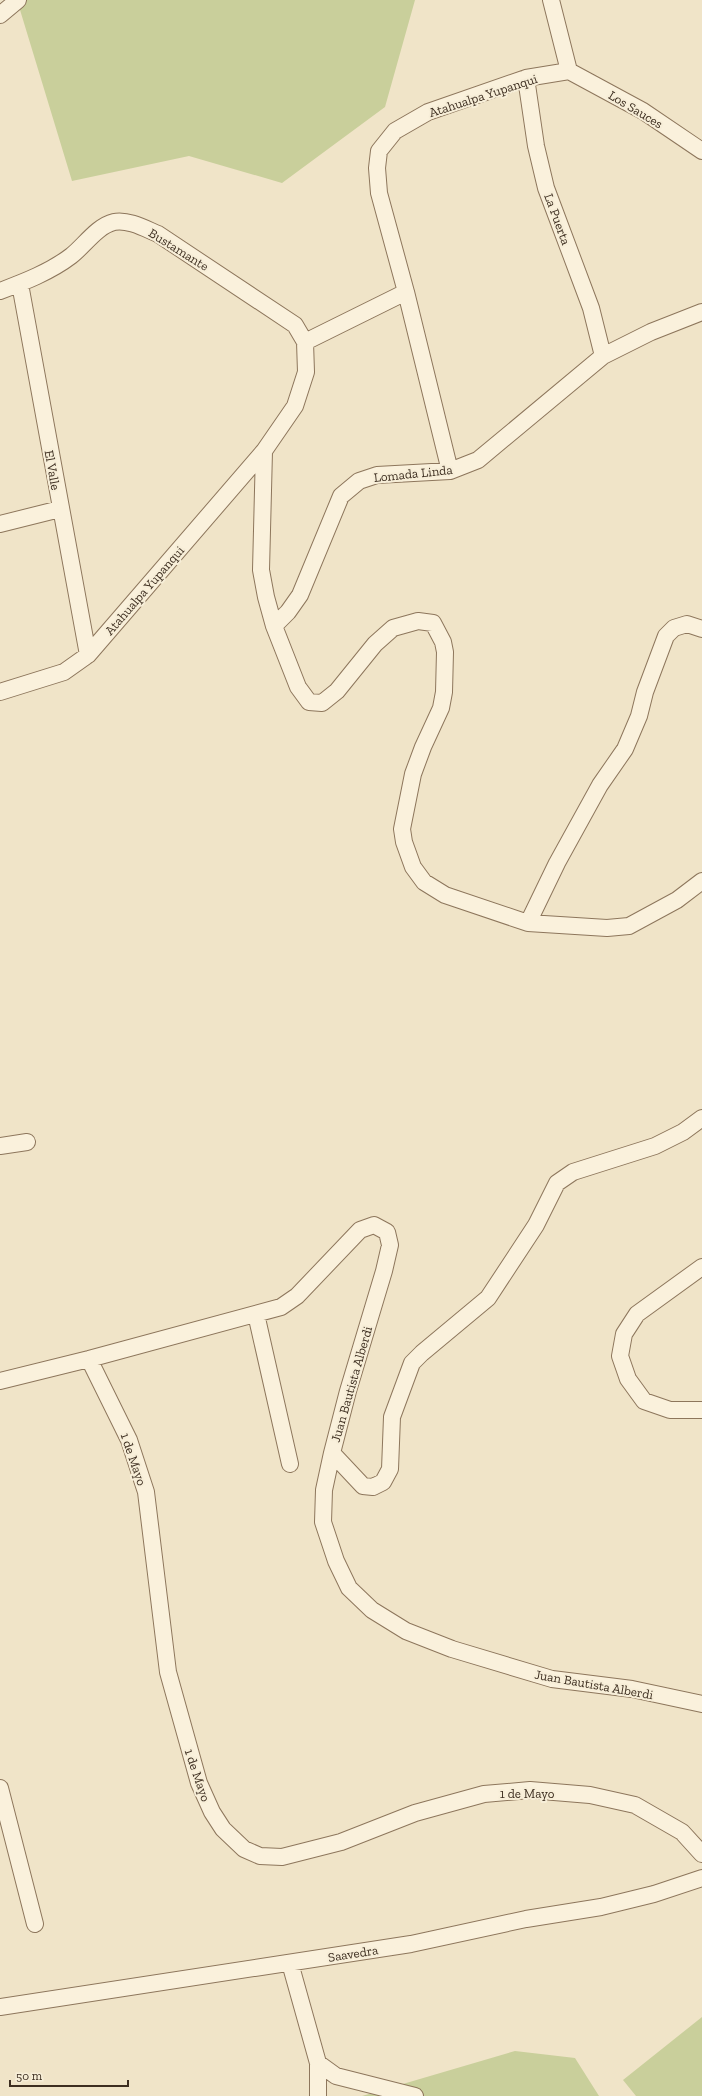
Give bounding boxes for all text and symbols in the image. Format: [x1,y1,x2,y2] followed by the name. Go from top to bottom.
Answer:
[427,71,540,120] street label: Atahualpa Yupanqui
[606,87,666,132] street label: Los Sauces
[541,191,574,248] street label: La Puerta
[146,225,211,274] street label: Bustamante
[42,449,63,491] street label: El Valle
[373,462,454,485] street label: Lomada Linda
[102,542,187,638] street label: Atahualpa Yupanqui
[328,1324,375,1444] street label: Juan Bautista Alberdi
[118,1431,150,1488] street label: 1 de Mayo
[533,1667,655,1702] street label: Juan Bautista Alberdi
[182,1747,214,1804] street label: 1 de Mayo
[500,1786,555,1801] street label: 1 de Mayo
[327,1942,380,1965] street label: Saavedra
[10,2062,128,2088] scale bar
[16,2069,43,2083] text: 50 m

